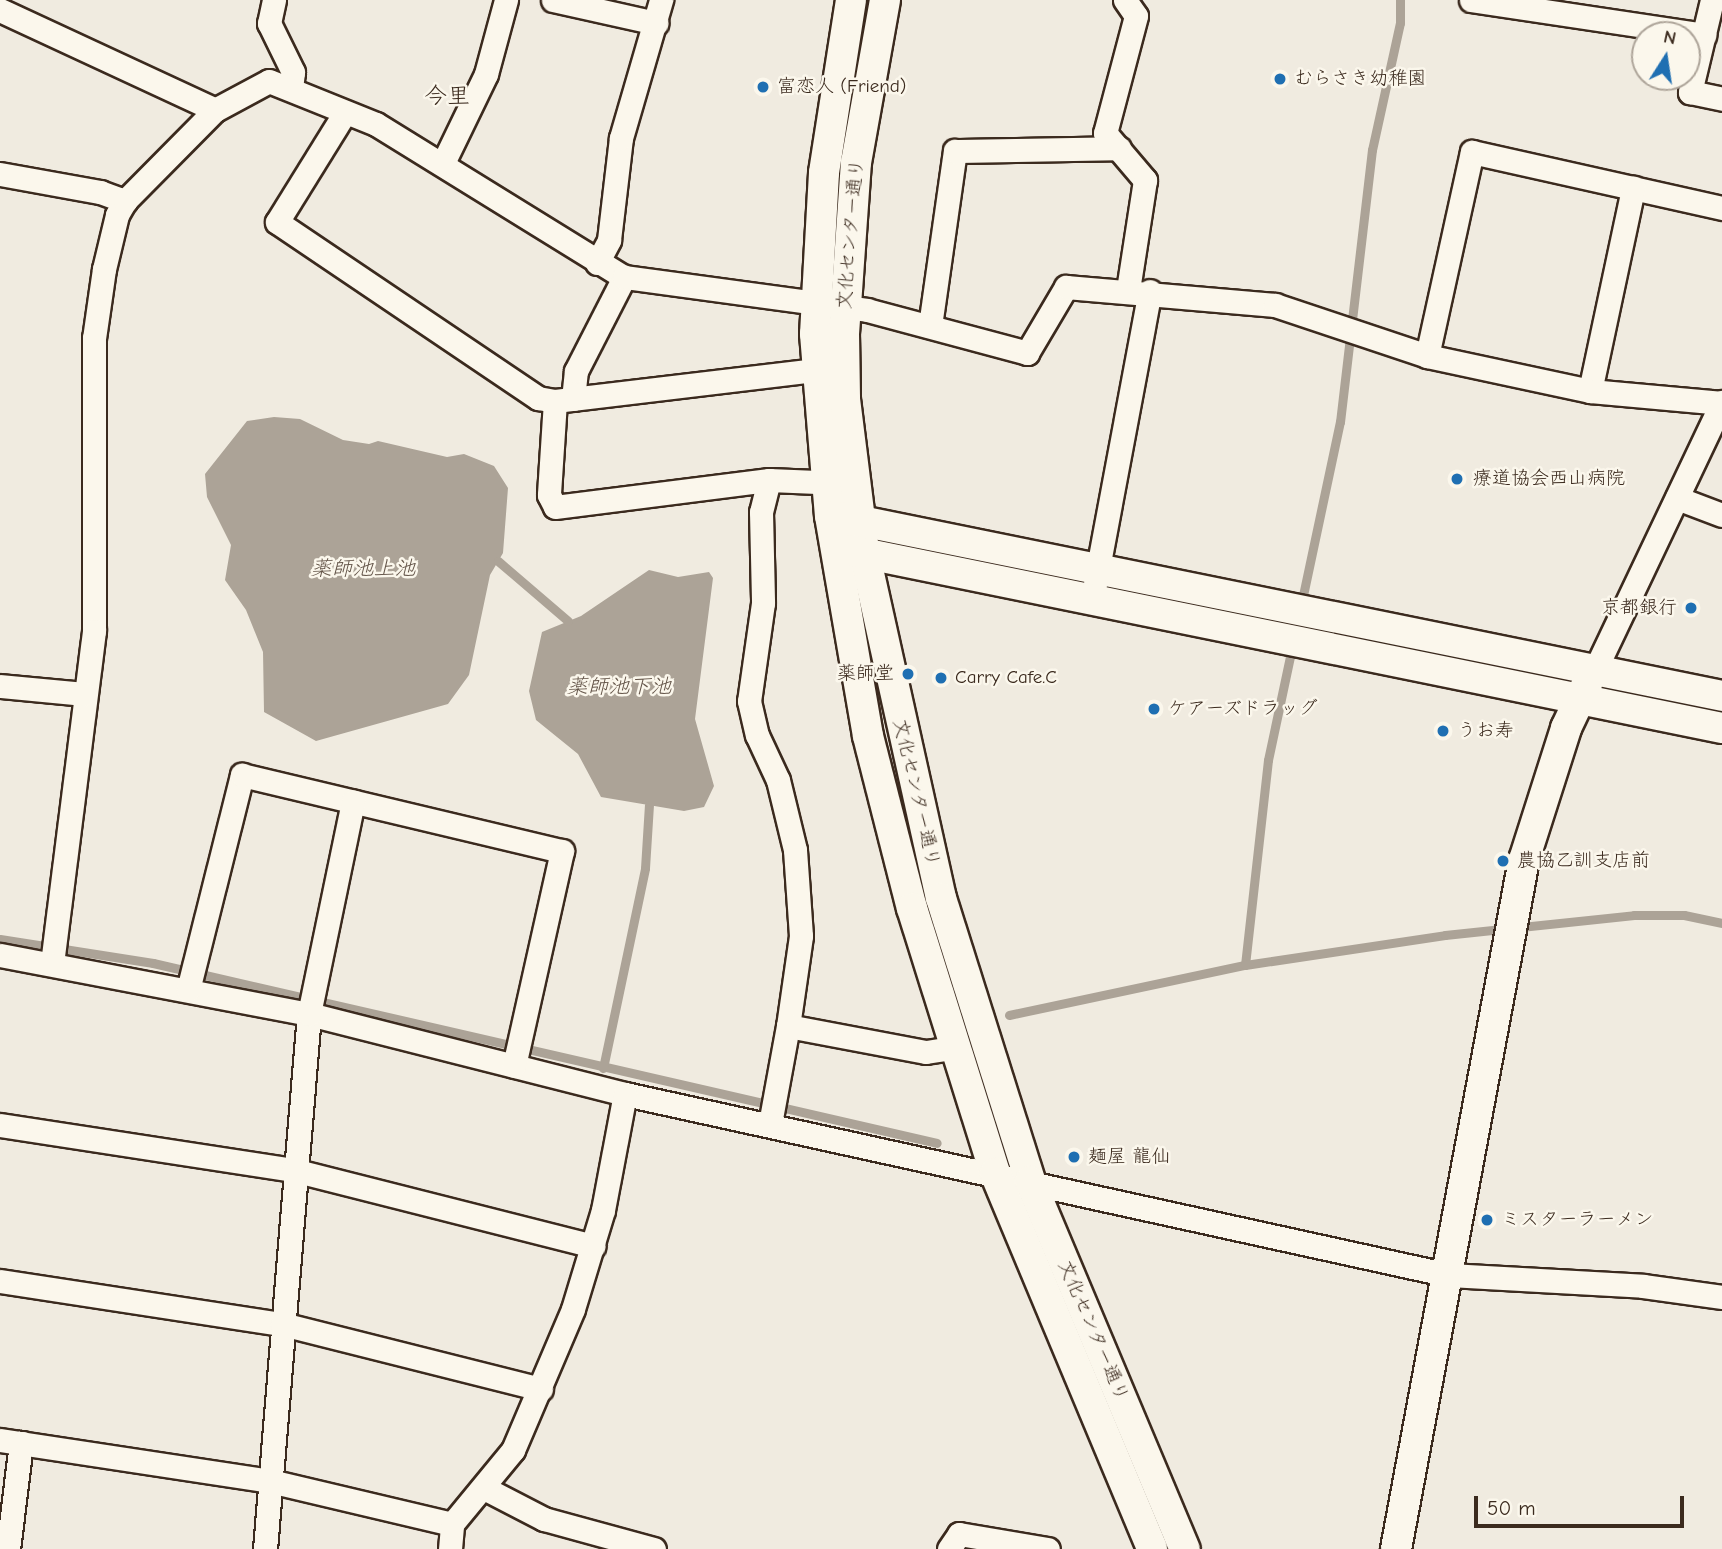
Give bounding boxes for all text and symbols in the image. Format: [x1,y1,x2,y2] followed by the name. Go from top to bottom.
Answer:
[1631,21,1701,91] north arrow
[1662,25,1678,49] text: N
[1294,68,1427,90] place label: むらさき幼稚園
[1272,71,1288,87] marker: むらさき幼稚園
[777,76,906,98] place label: 富恋人 (Friend)
[755,79,771,95] marker: 富恋人 (Friend)
[424,82,470,110] district label: 今里
[833,157,869,311] street label: 文化センター通り
[1473,468,1625,490] place label: 療道協会西山病院
[1447,469,1467,489] marker: 療道協会西山病院
[311,555,415,581] water label: 薬師池上池
[1601,597,1677,619] place label: 京都銀行
[1683,600,1699,616] marker: 京都銀行
[837,663,894,685] place label: 薬師堂
[900,666,916,682] marker: 薬師堂
[955,667,1057,689] place label: Carry Cafe.C
[933,670,949,686] marker: Carry Cafe.C
[567,673,671,699] water label: 薬師池下池
[1168,698,1319,720] place label: ケアーズドラッグ
[1146,701,1162,717] marker: ケアーズドラッグ
[888,716,944,870] street label: 文化センター通り
[1457,720,1514,742] place label: うお寿
[1435,723,1451,739] marker: うお寿
[1517,850,1650,872] place label: 農協乙訓支店前
[1495,853,1511,869] marker: 農協乙訓支店前
[1088,1146,1170,1168] place label: 麺屋 龍仙
[1066,1149,1082,1165] marker: 麺屋 龍仙
[1501,1209,1653,1231] place label: ミスターラーメン
[1479,1212,1495,1228] marker: ミスターラーメン
[1053,1257,1133,1405] street label: 文化センター通り
[1477,1482,1687,1526] scale bar
[1487,1496,1536,1520] text: 50 m

